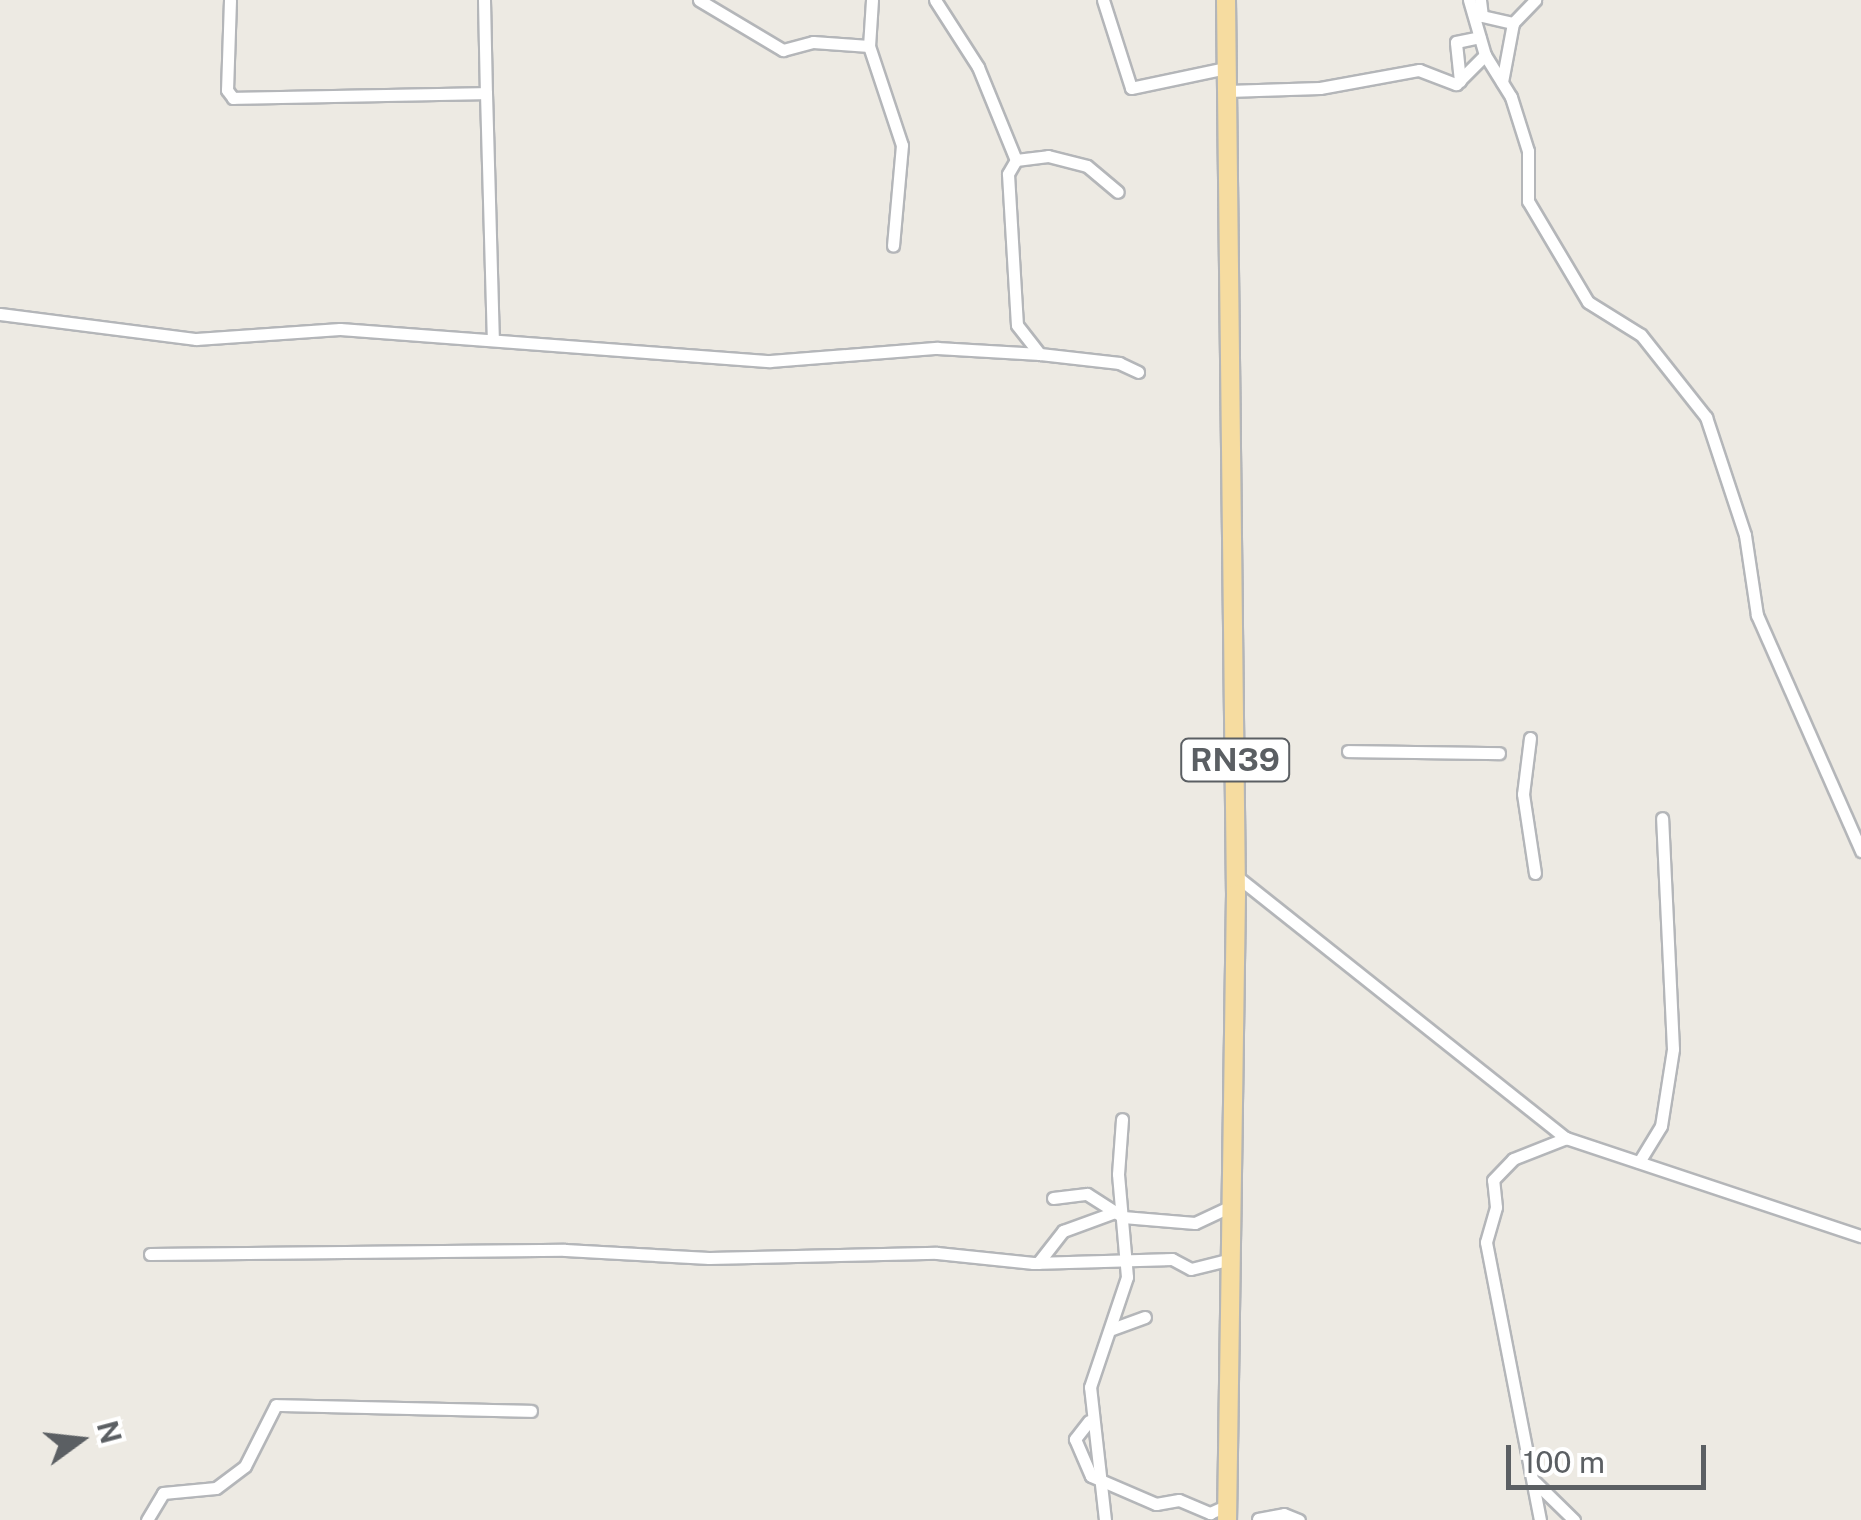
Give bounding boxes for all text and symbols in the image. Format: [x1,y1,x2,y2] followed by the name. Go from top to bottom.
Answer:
[1180,733,1290,787] road number: RN39
[30,1390,130,1490] north arrow
[91,1417,128,1447] text: N
[1511,1425,1711,1487] scale bar
[1523,1444,1605,1480] text: 100 m

